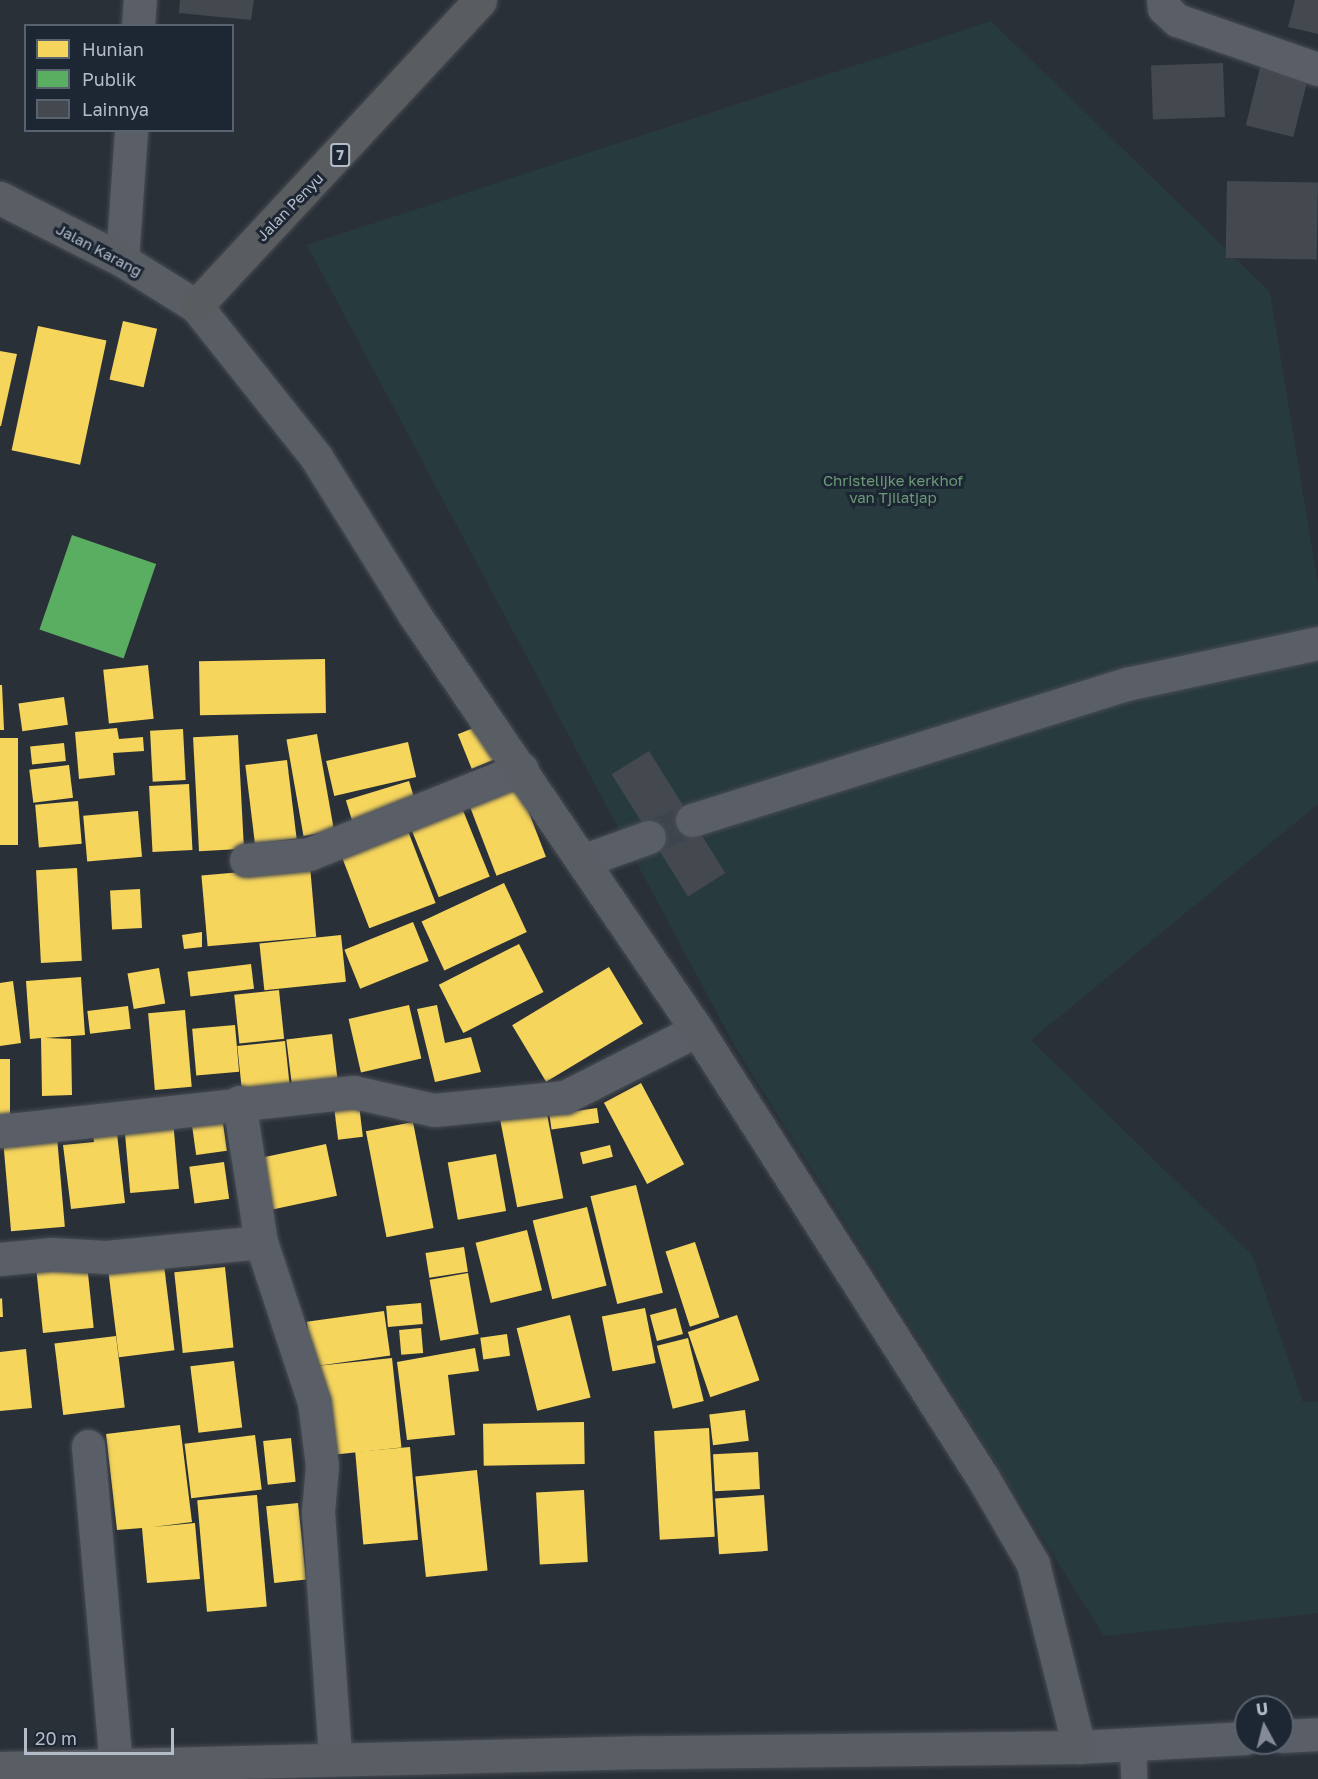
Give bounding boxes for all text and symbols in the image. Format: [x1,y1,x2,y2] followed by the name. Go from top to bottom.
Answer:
[24,24,234,132] legend
[82,38,144,60] text: Hunian
[82,68,137,90] text: Publik
[82,98,149,120] text: Lainnya
[330,144,350,166] road number: 7
[253,169,327,245] street label: Jalan Penyu
[53,220,145,280] street label: Jalan Karang
[823,471,963,506] park label: Christelijke kerkhof van Tjilatjap
[1234,1695,1294,1755] north arrow
[1255,1698,1269,1720] text: U
[27,1716,177,1754] scale bar
[35,1727,77,1749] text: 20 m

